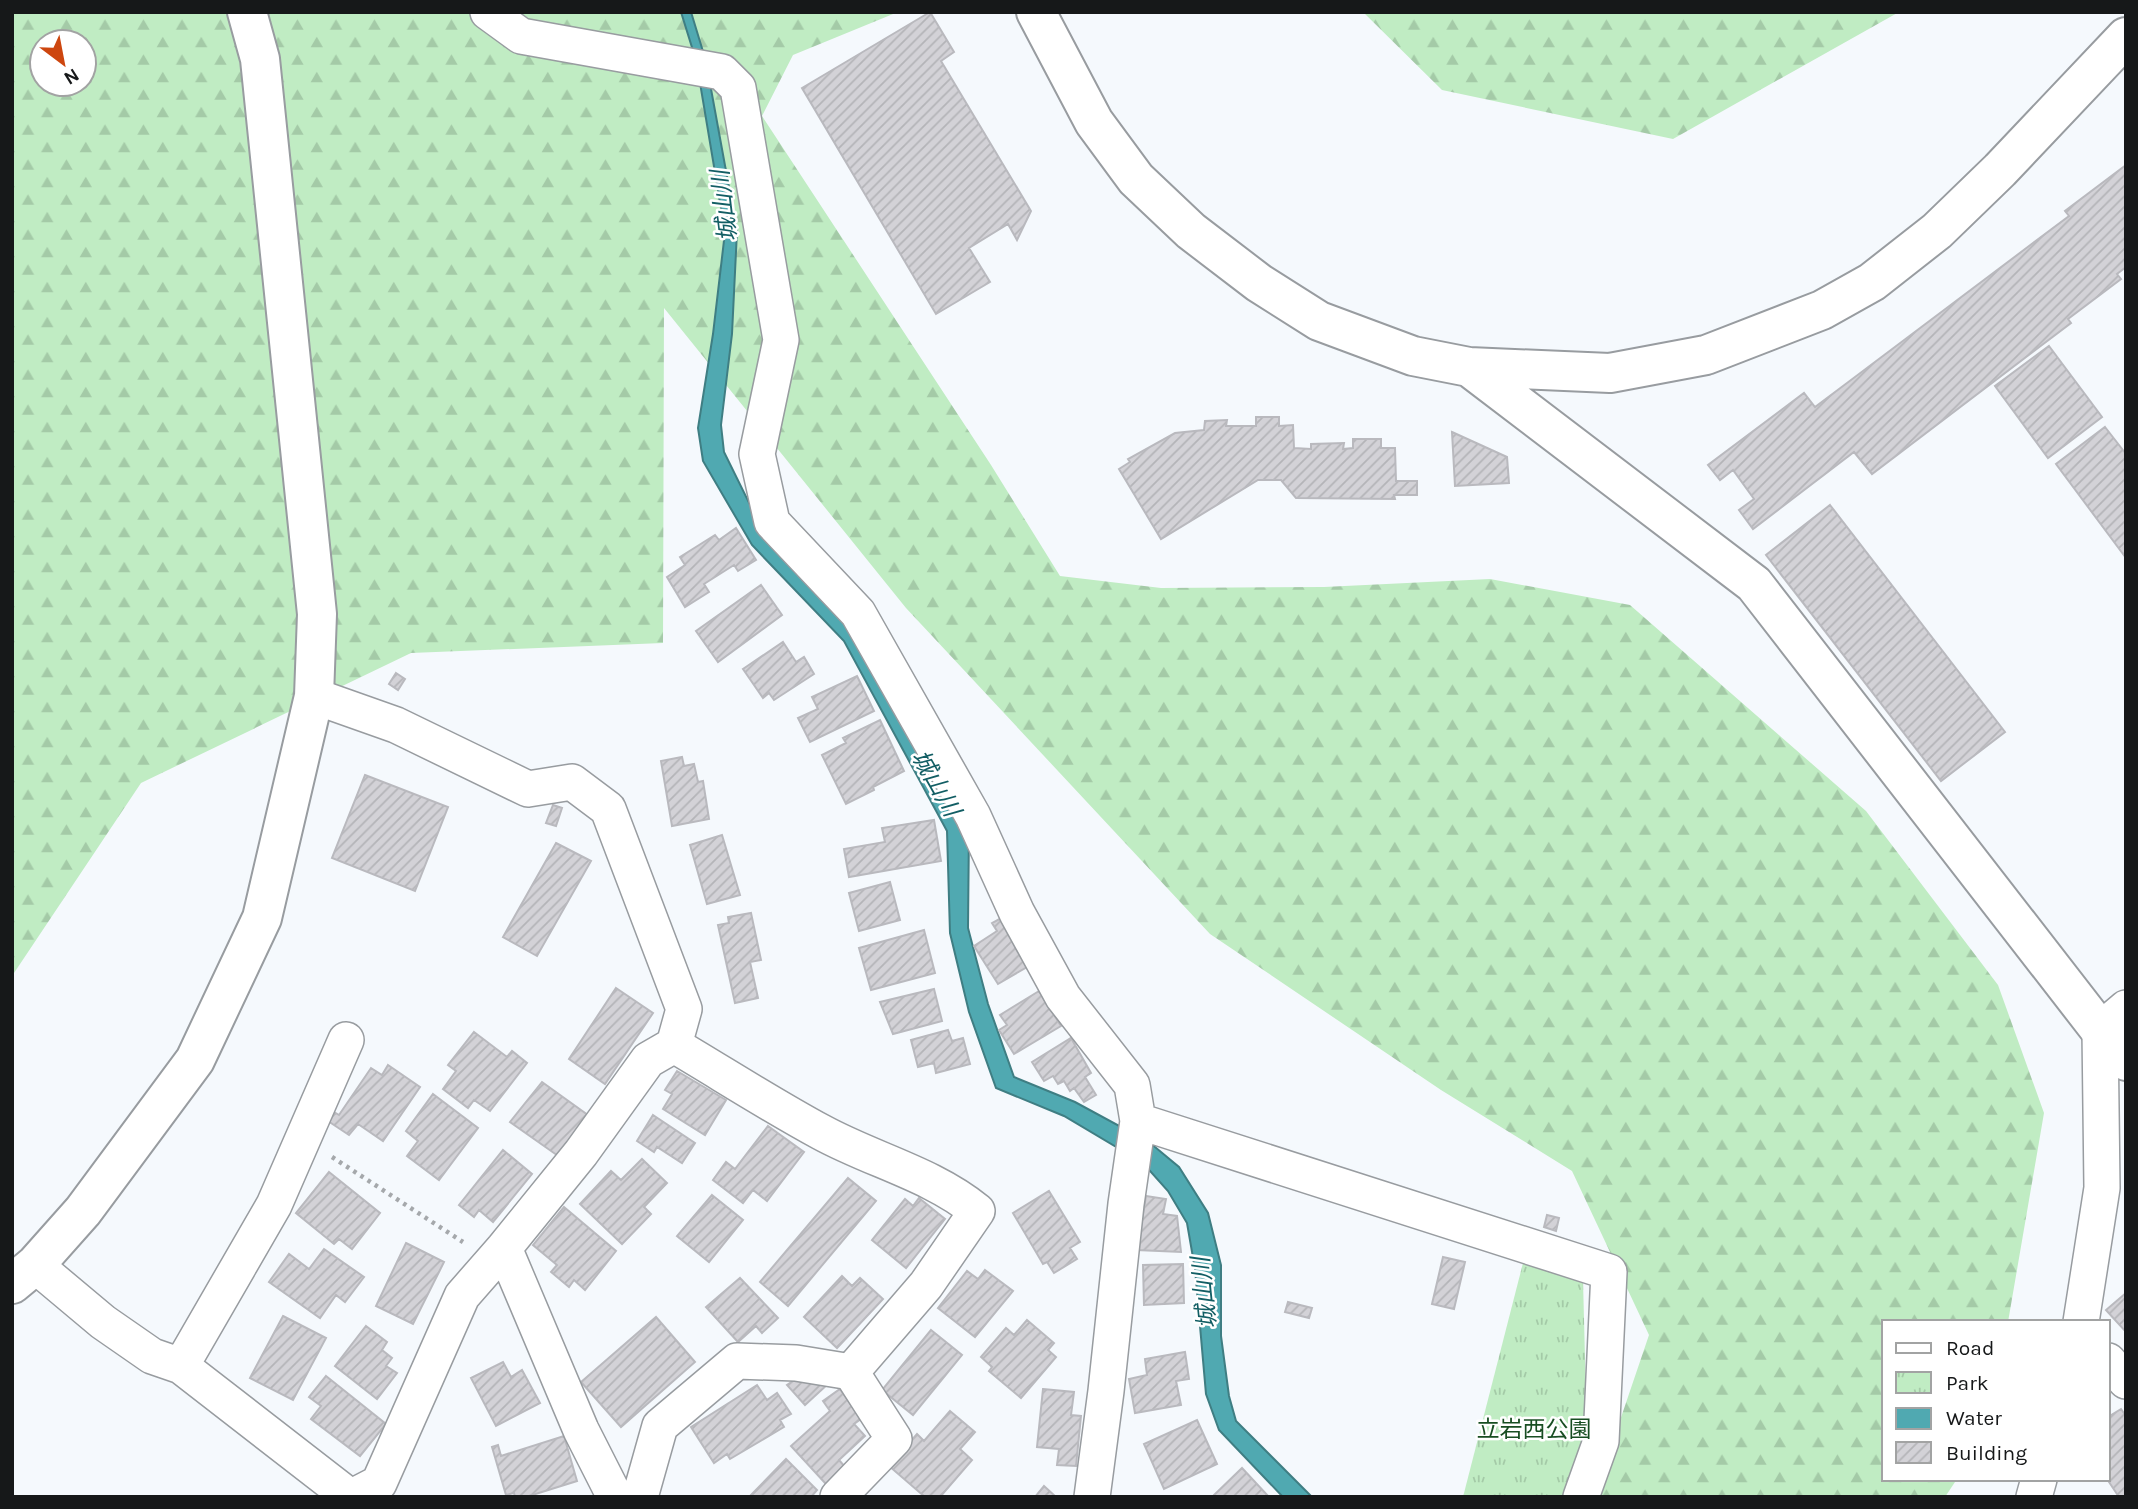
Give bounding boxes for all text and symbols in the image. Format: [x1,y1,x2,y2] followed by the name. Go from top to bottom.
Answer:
[28,28,98,98] north arrow
[60,64,83,90] text: N
[705,166,742,243] water label: 城山川
[906,745,968,824] water label: 城山川
[1186,1253,1222,1330] water label: 城山川
[1882,1320,2110,1481] legend
[1946,1336,1994,1360] text: Road
[1946,1371,1989,1395] text: Park
[1946,1406,2002,1430] text: Water
[1477,1416,1592,1443] park label: 立岩西公園
[1946,1441,2027,1465] text: Building

